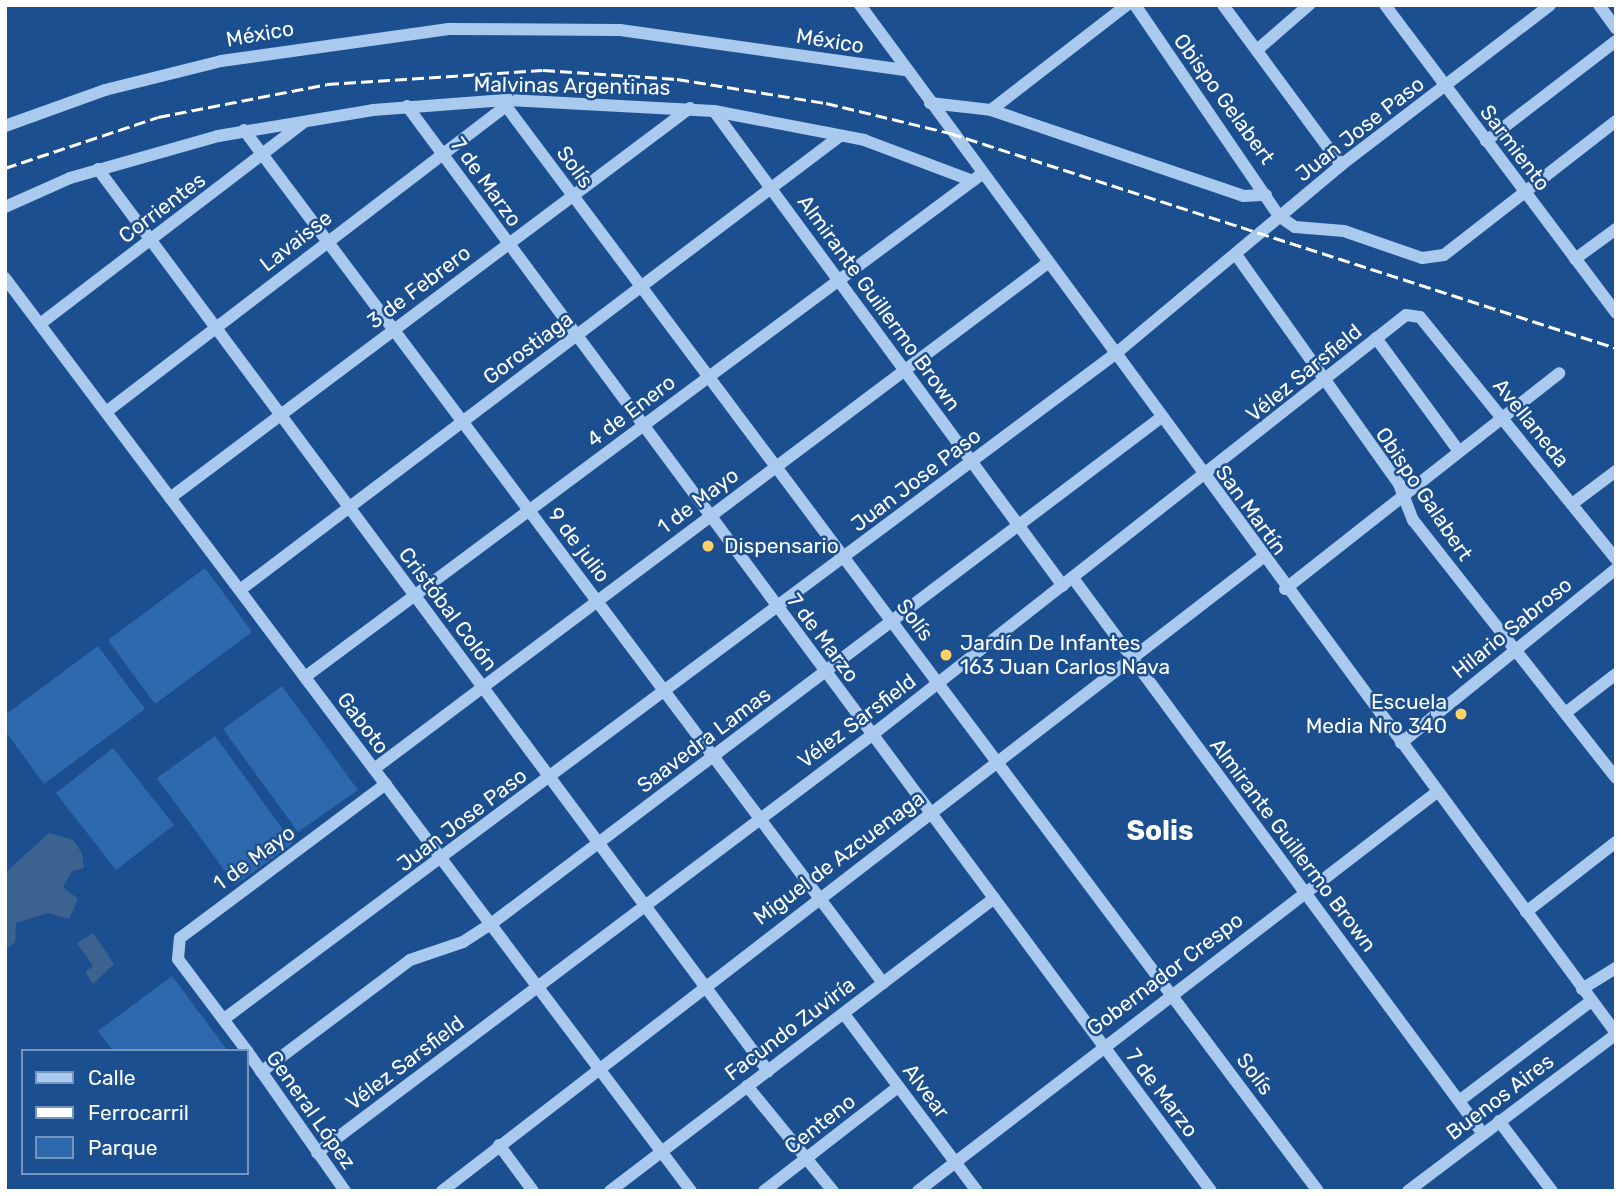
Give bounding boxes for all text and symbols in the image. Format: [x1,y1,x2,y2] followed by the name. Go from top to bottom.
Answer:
[224,16,296,52] street label: México
[794,23,866,59] street label: México
[1168,29,1280,169] street label: Obispo Gelabert
[1291,71,1429,187] street label: Juan Jose Paso
[473,72,671,100] street label: Malvinas Argentinas
[1475,100,1555,196] street label: Sarmiento
[445,132,527,232] street label: 7 de Marzo
[551,141,599,193] street label: Solís
[114,167,210,249] street label: Corrientes
[792,190,966,416] street label: Almirante Guillermo Brown
[255,205,337,277] street label: Lavaisse
[362,240,476,334] street label: 3 de Febrero
[478,306,578,390] street label: Gorostiaga
[1241,319,1367,427] street label: Vélez Sarsfield
[582,369,680,453] street label: 4 de Enero
[1488,374,1574,472] street label: Avellaneda
[846,423,986,537] street label: Juan Jose Paso
[1370,423,1478,565] street label: Obispo Galabert
[1210,460,1292,560] street label: San Martín
[653,462,743,540] street label: 1 de Mayo
[543,503,615,587] street label: 9 de julio
[724,533,839,559] place label: Dispensario
[698,536,718,556] marker: Dispensario
[393,542,503,676] street label: Cristóbal Colón
[1447,572,1577,684] street label: Hilario Sabroso
[782,589,864,687] street label: 7 de Marzo
[891,594,939,646] street label: Solís
[960,630,1170,680] place label: Jardín De Infantes 163 Juan Carlos Nava
[938,647,954,663] marker: Jardín De Infantes 163 Juan Carlos Nava
[793,668,921,774] street label: Vélez Sarsfield
[632,682,776,798] street label: Saavedra Lamas
[332,687,394,759] street label: Gaboto
[1306,689,1447,739] place label: Escuela Media Nro 340
[1453,706,1469,722] marker: Escuela Media Nro 340
[1204,733,1382,957] street label: Almirante Guillermo Brown
[392,763,532,877] street label: Juan Jose Paso
[749,786,929,930] street label: Miguel de Azcuenaga
[1126,814,1194,848] district label: Solis
[208,820,300,896] street label: 1 de Mayo
[1082,907,1248,1041] street label: Gobernador Crespo
[720,972,860,1086] street label: Facundo Zuviría
[341,1010,469,1116] street label: Vélez Sarsfield
[1121,1044,1203,1142] street label: 7 de Marzo
[261,1046,361,1174] street label: General López
[1231,1048,1279,1100] street label: Solís
[1441,1048,1559,1146] street label: Buenos Aires
[21,1049,248,1175] legend
[897,1059,955,1123] street label: Alvear
[88,1065,136,1090] text: Calle
[780,1088,860,1160] street label: Centeno
[88,1100,189,1125] text: Ferrocarril
[88,1135,158,1160] text: Parque

